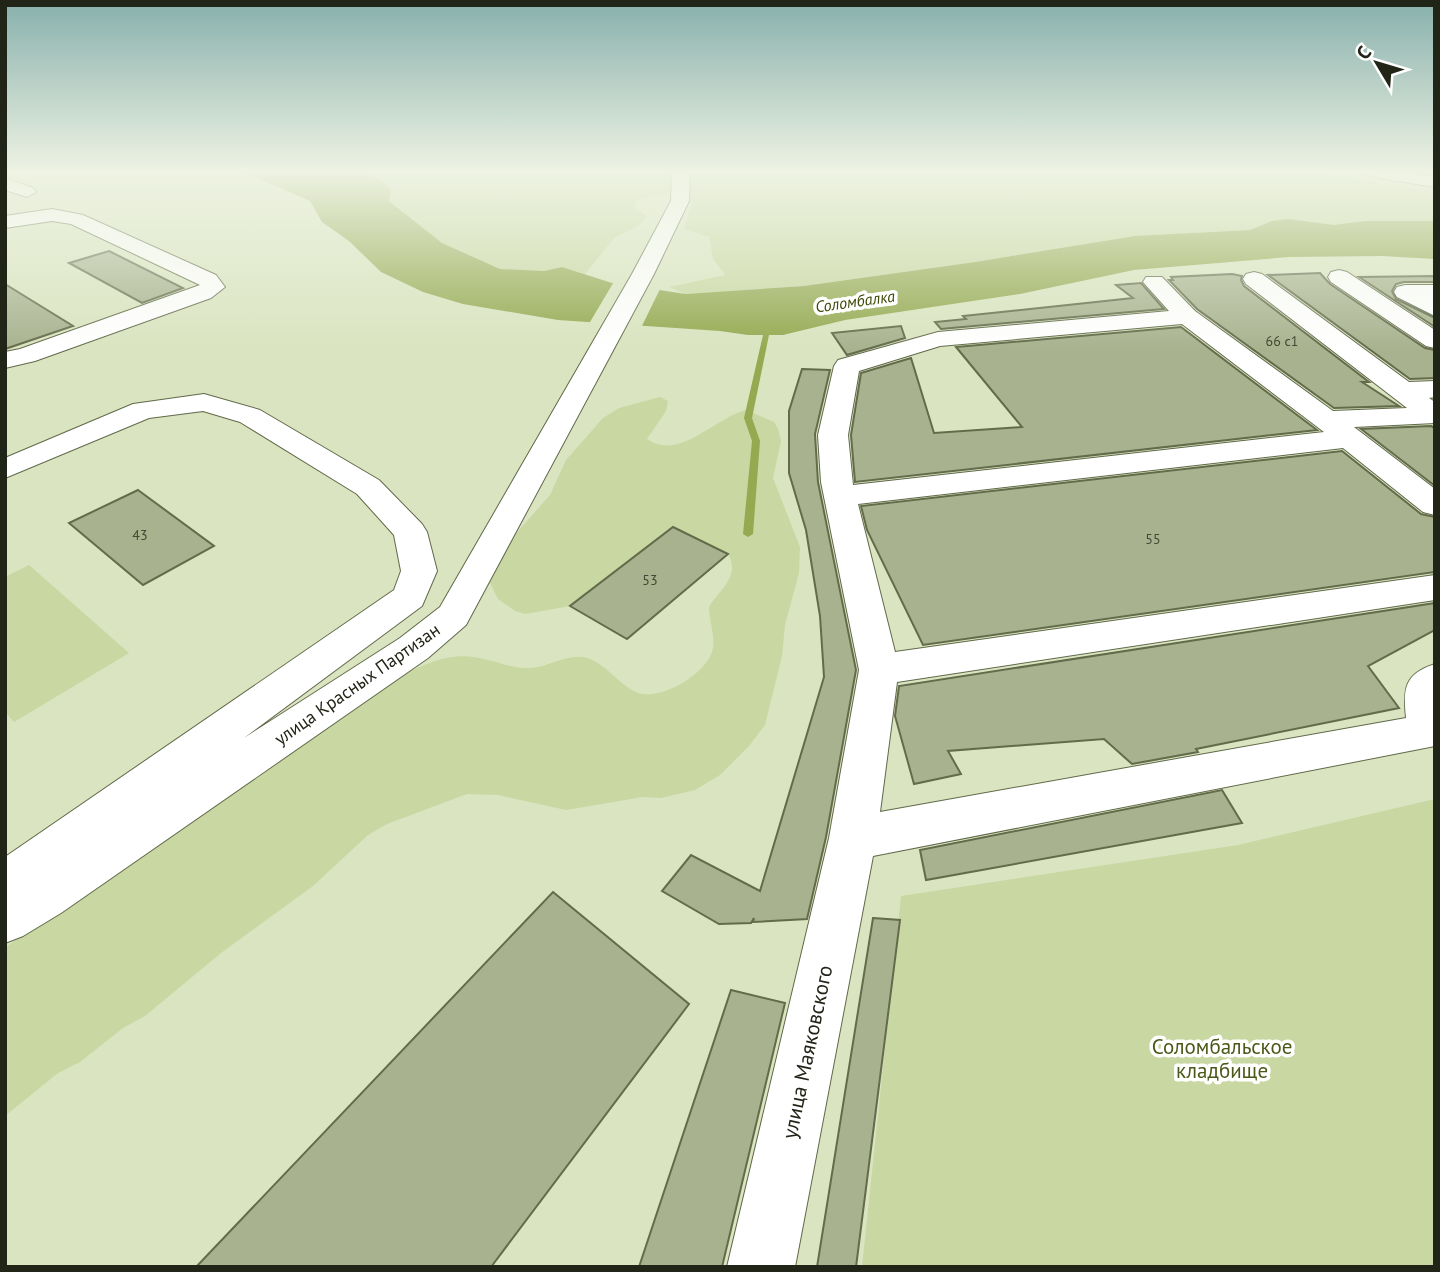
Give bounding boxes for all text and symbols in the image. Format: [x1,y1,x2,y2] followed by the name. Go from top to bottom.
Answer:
[1342,28,1412,98] north arrow
[1351,41,1377,64] text: С
[814,286,896,316] water label: Соломбалка
[1266,332,1298,350] house number: 66 с1
[132,526,148,544] house number: 43
[1145,530,1161,548] house number: 55
[642,571,658,589] house number: 53
[270,618,444,750] street label: улица Красных Партизан
[775,963,839,1141] street label: улица Маяковского
[1152,1033,1292,1084] park label: Соломбальское кладбище

